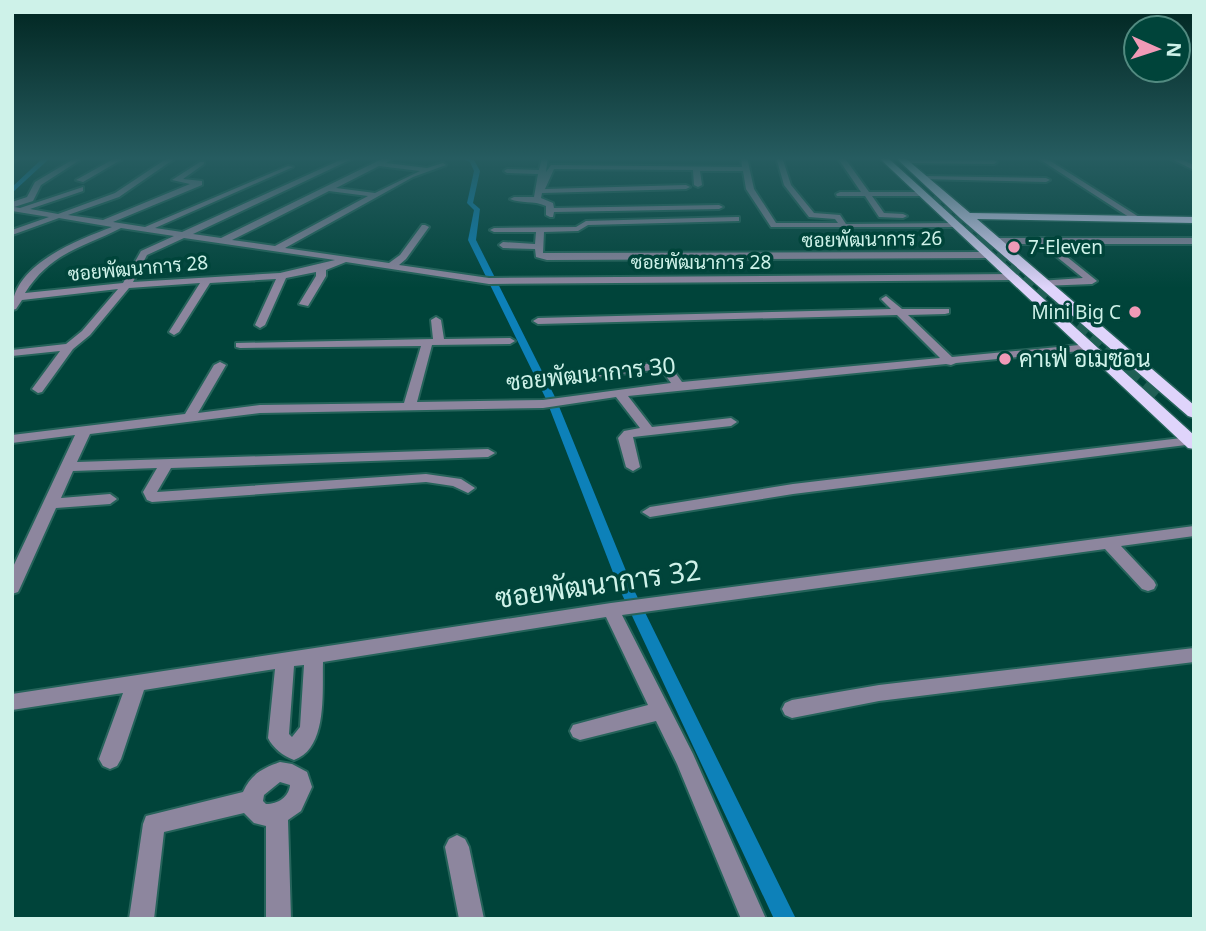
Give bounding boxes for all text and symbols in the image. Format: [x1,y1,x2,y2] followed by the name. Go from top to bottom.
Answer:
[1122,14,1192,84] north arrow
[1161,41,1187,58] text: N
[802,225,942,253] street label: ซอยพัฒนาการ 26
[1028,234,1103,260] place label: 7-Eleven
[1006,239,1022,255] marker: 7-Eleven
[67,249,209,287] street label: ซอยพัฒนาการ 28
[631,249,771,275] street label: ซอยพัฒนาการ 28
[1031,299,1121,325] place label: Mini Big C
[1127,304,1143,320] marker: Mini Big C
[1019,342,1151,374] place label: คาเฟ่ อเมซอน
[505,348,677,398] street label: ซอยพัฒนาการ 30
[997,351,1013,367] marker: คาเฟ่ อเมซอน
[493,550,703,616] street label: ซอยพัฒนาการ 32

